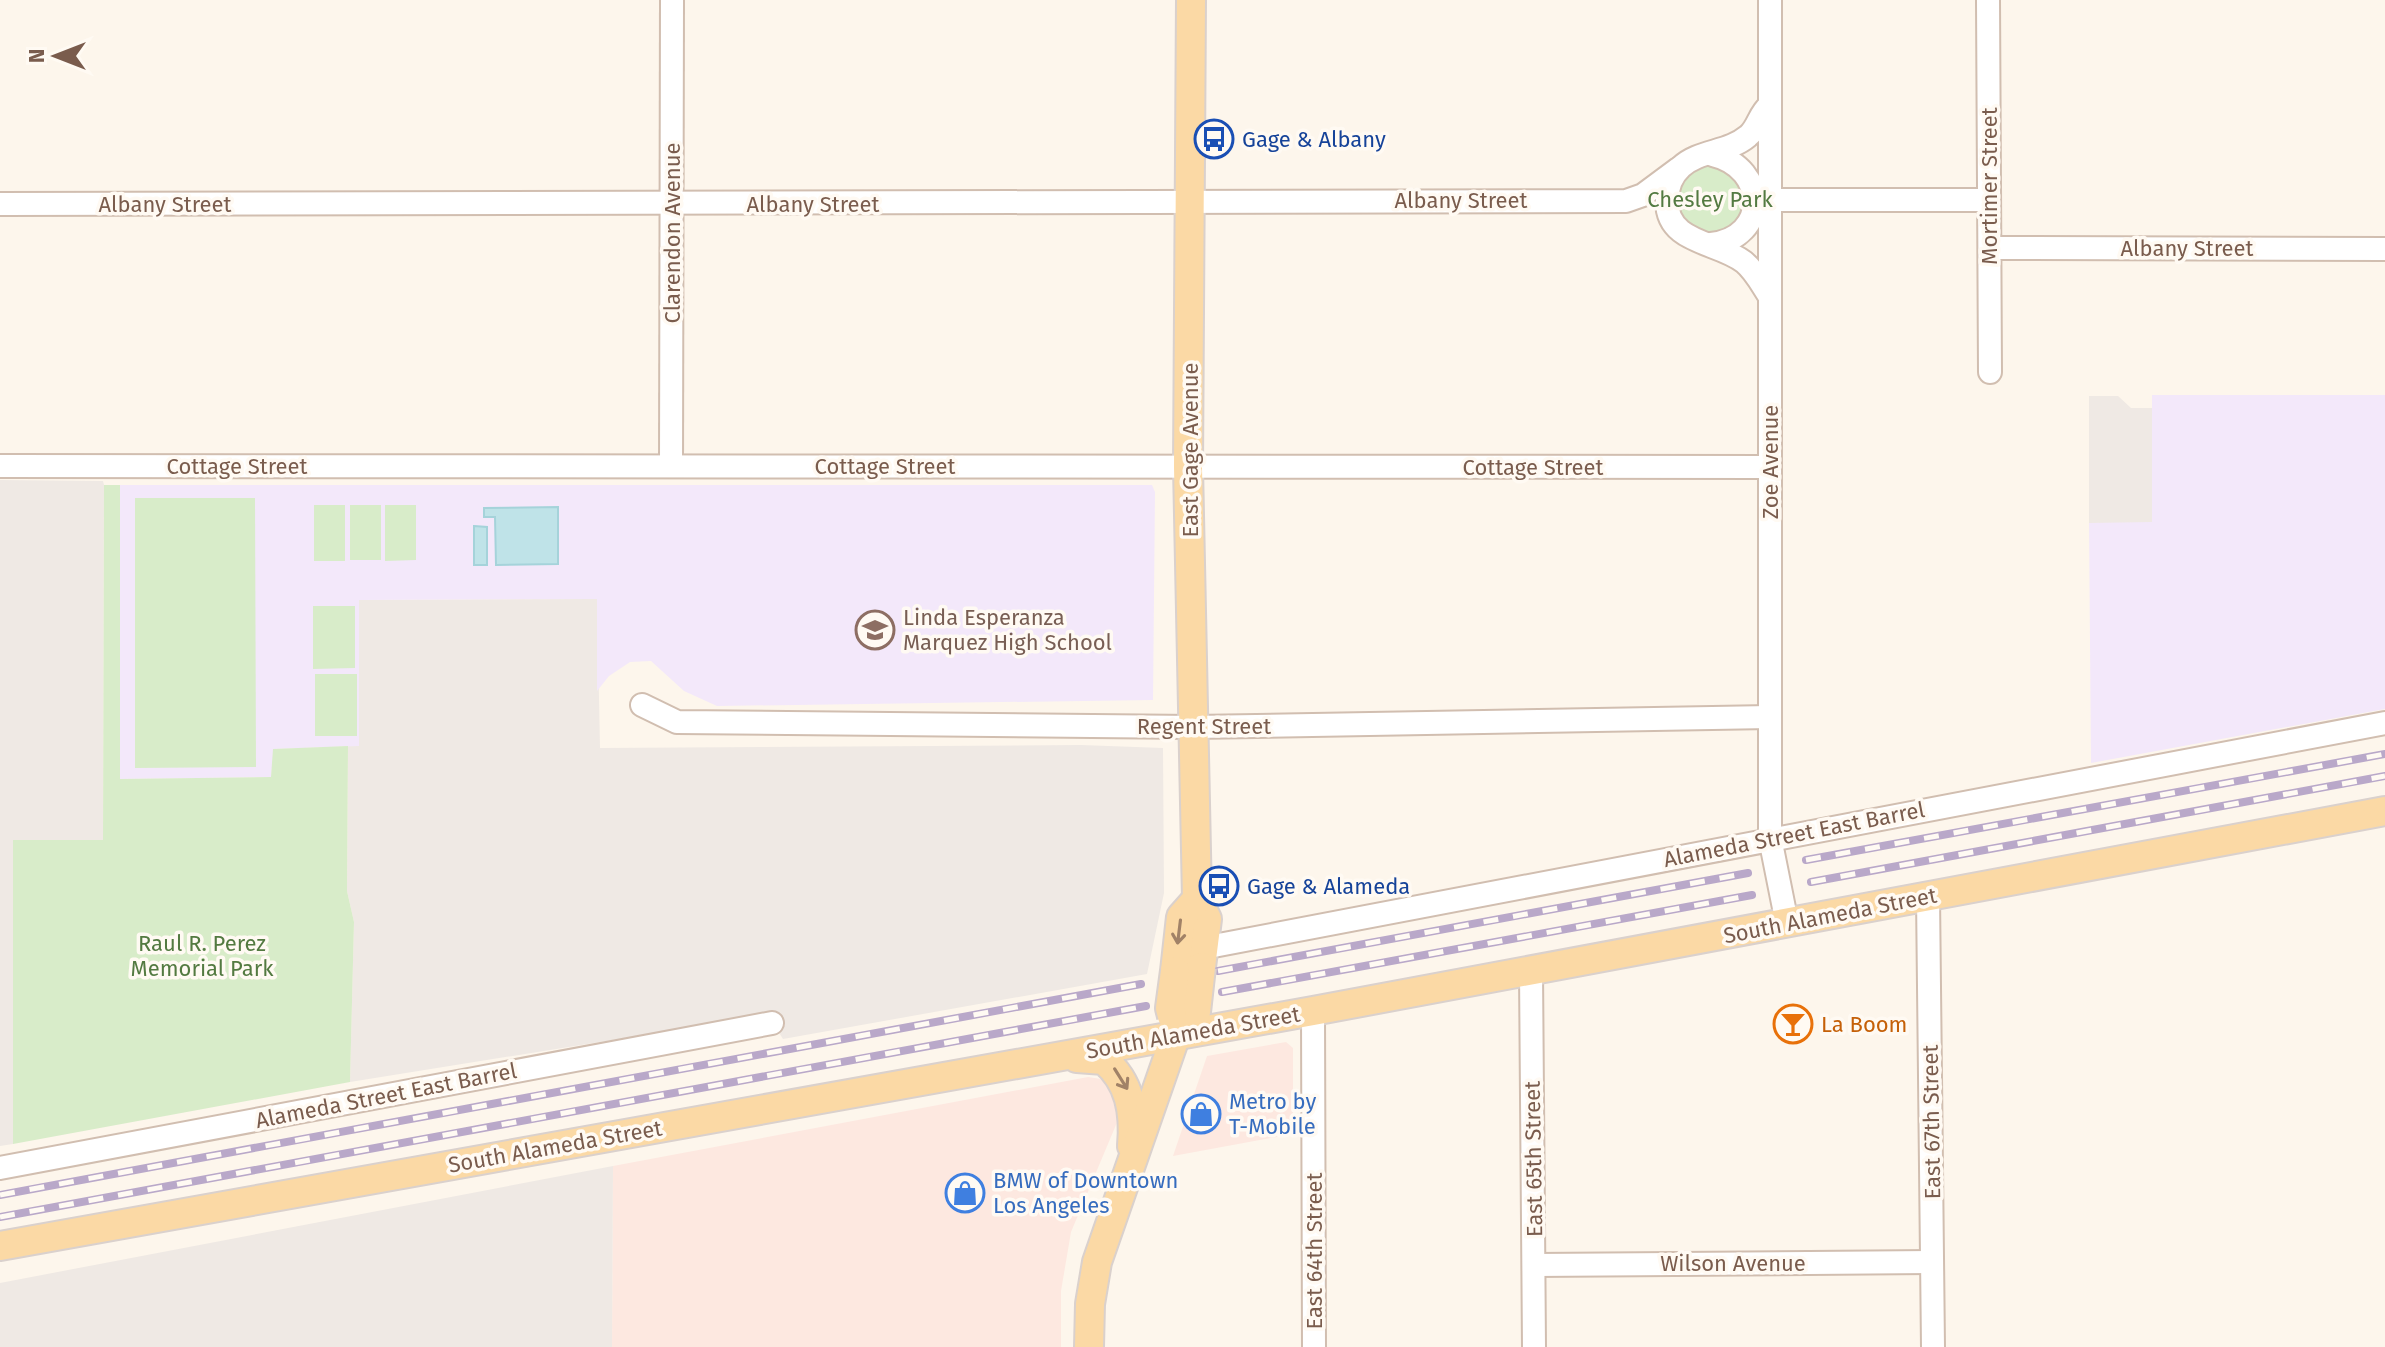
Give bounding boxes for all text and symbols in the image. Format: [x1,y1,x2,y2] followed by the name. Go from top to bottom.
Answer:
[16,16,96,96] north arrow
[23,49,50,63] text: N
[1976,107,2003,265] street label: Mortimer Street
[1193,118,1235,160] bus stop icon: Gage & Albany
[1242,126,1386,153] place label: Gage & Albany
[659,143,686,323] street label: Clarendon Avenue
[1647,186,1773,213] park label: Chesley Park
[1395,187,1528,214] street label: Albany Street
[99,191,232,218] street label: Albany Street
[747,191,880,218] street label: Albany Street
[2121,235,2254,262] street label: Albany Street
[1177,363,1204,537] street label: East Gage Avenue
[1757,405,1784,519] street label: Zoe Avenue
[167,453,307,480] street label: Cottage Street
[815,453,955,480] street label: Cottage Street
[1463,454,1603,481] street label: Cottage Street
[903,604,1112,656] place label: Linda Esperanza Marquez High School
[854,609,896,651] school or university icon: Linda Esperanza Marquez High School
[1137,713,1271,740] street label: Regent Street
[1661,796,1927,873] street label: Alameda Street East Barrel
[1198,865,1240,907] bus stop icon: Gage & Alameda
[1247,873,1410,900] place label: Gage & Alameda
[1721,882,1939,949] street label: South Alameda Street
[1172,918,1187,945] one-way arrow
[131,930,274,982] park label: Raul R. Perez Memorial Park
[1084,1000,1302,1065] street label: South Alameda Street
[1772,1003,1814,1045] bar icon: La Boom
[1821,1011,1907,1038] place label: La Boom
[1917,1044,1946,1200] street label: East 67th Street
[253,1057,519,1134] street label: Alameda Street East Barrel
[1112,1068,1129,1090] one-way arrow
[1519,1081,1548,1237] street label: East 65th Street
[1229,1088,1317,1140] place label: Metro by T-Mobile
[1180,1093,1222,1135] shop icon: Metro by T-Mobile
[446,1114,664,1179] street label: South Alameda Street
[993,1167,1178,1219] place label: BMW of Downtown Los Angeles
[944,1172,986,1214] shop icon: BMW of Downtown Los Angeles
[1301,1172,1328,1330] street label: East 64th Street
[1660,1250,1806,1277] street label: Wilson Avenue

